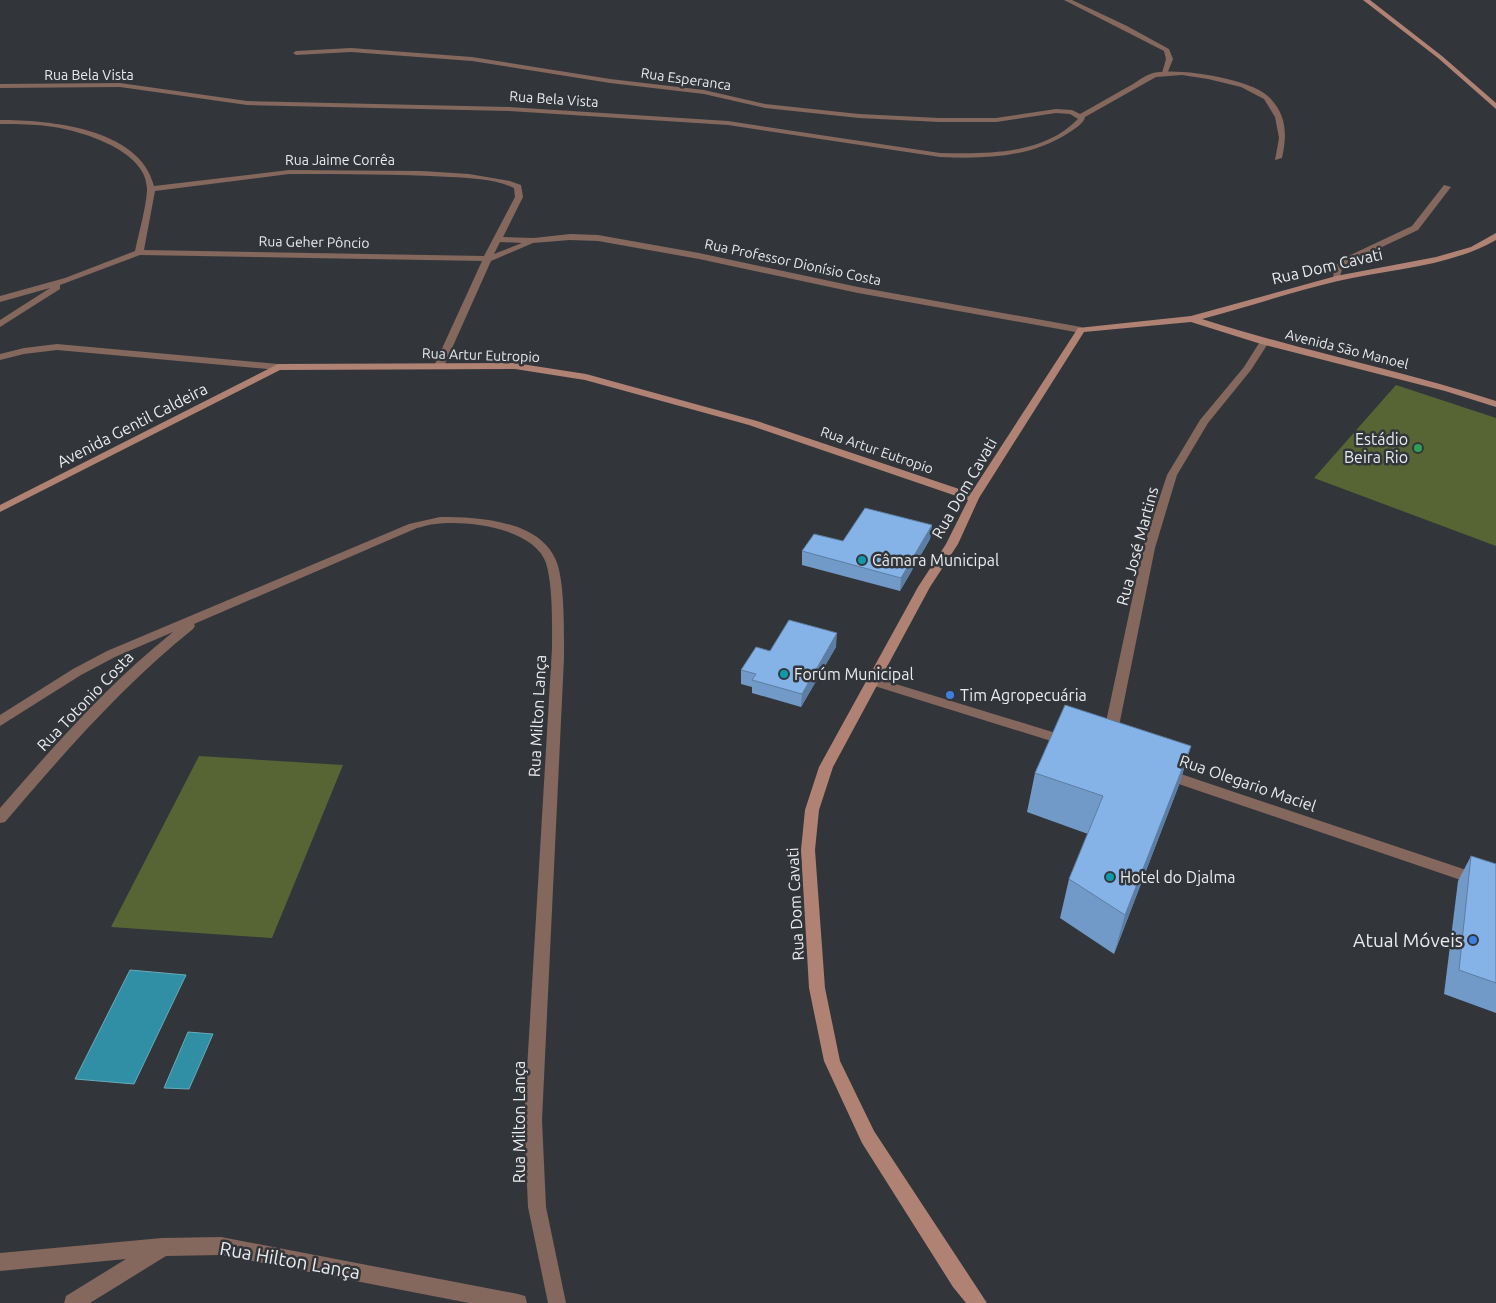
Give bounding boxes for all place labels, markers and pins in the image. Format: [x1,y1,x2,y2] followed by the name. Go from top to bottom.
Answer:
[1344,430,1408,466] place label: Estádio Beira Rio
[1412,442,1424,454] marker: Estádio Beira Rio
[872,551,999,569] place label: Câmara Municipal
[856,554,868,566] marker: Câmara Municipal
[794,665,914,683] place label: Forúm Municipal
[778,668,790,680] marker: Forúm Municipal
[960,686,1087,704] place label: Tim Agropecuária
[944,689,956,701] marker: Tim Agropecuária
[1120,868,1235,886] place label: Hotel do Djalma
[1104,871,1116,883] marker: Hotel do Djalma
[1353,929,1463,951] place label: Atual Móveis
[1467,934,1479,946] marker: Atual Móveis

